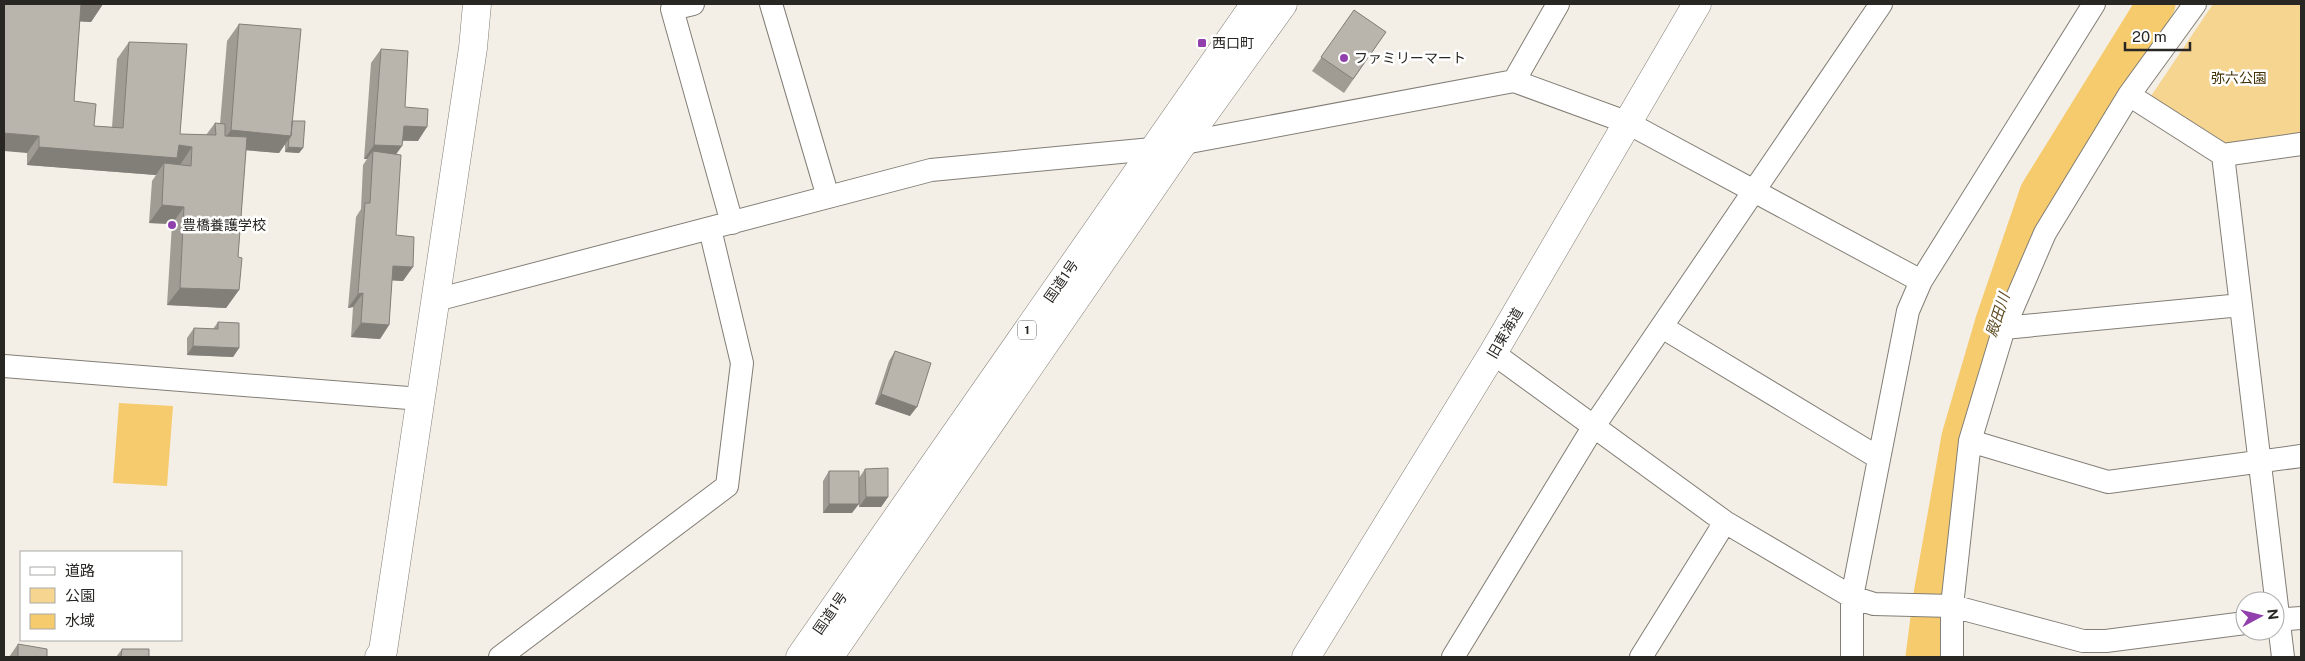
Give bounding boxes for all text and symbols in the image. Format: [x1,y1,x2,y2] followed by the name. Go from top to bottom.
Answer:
[2125,20,2190,52] scale bar
[2132,28,2167,45] text: 20 m
[1212,35,1254,51] place label: 西口町
[1196,37,1208,49] marker: 西口町
[1354,50,1466,66] place label: ファミリーマート
[1338,52,1350,64] marker: ファミリーマート
[2211,70,2267,86] park label: 弥六公園
[182,217,266,233] place label: 豊橋養護学校
[166,219,178,231] marker: 豊橋養護学校
[1041,257,1081,305] street label: 国道1号
[1982,289,2013,339] water label: 殿田川
[1484,305,1526,361] street label: 旧東海道
[1018,320,1036,340] road number: 1
[20,551,182,641] legend
[65,562,95,579] text: 道路
[65,587,95,604] text: 公園
[810,589,850,637] street label: 国道1号
[2235,591,2285,641] north arrow
[2264,608,2282,621] text: N
[65,612,95,629] text: 水域

